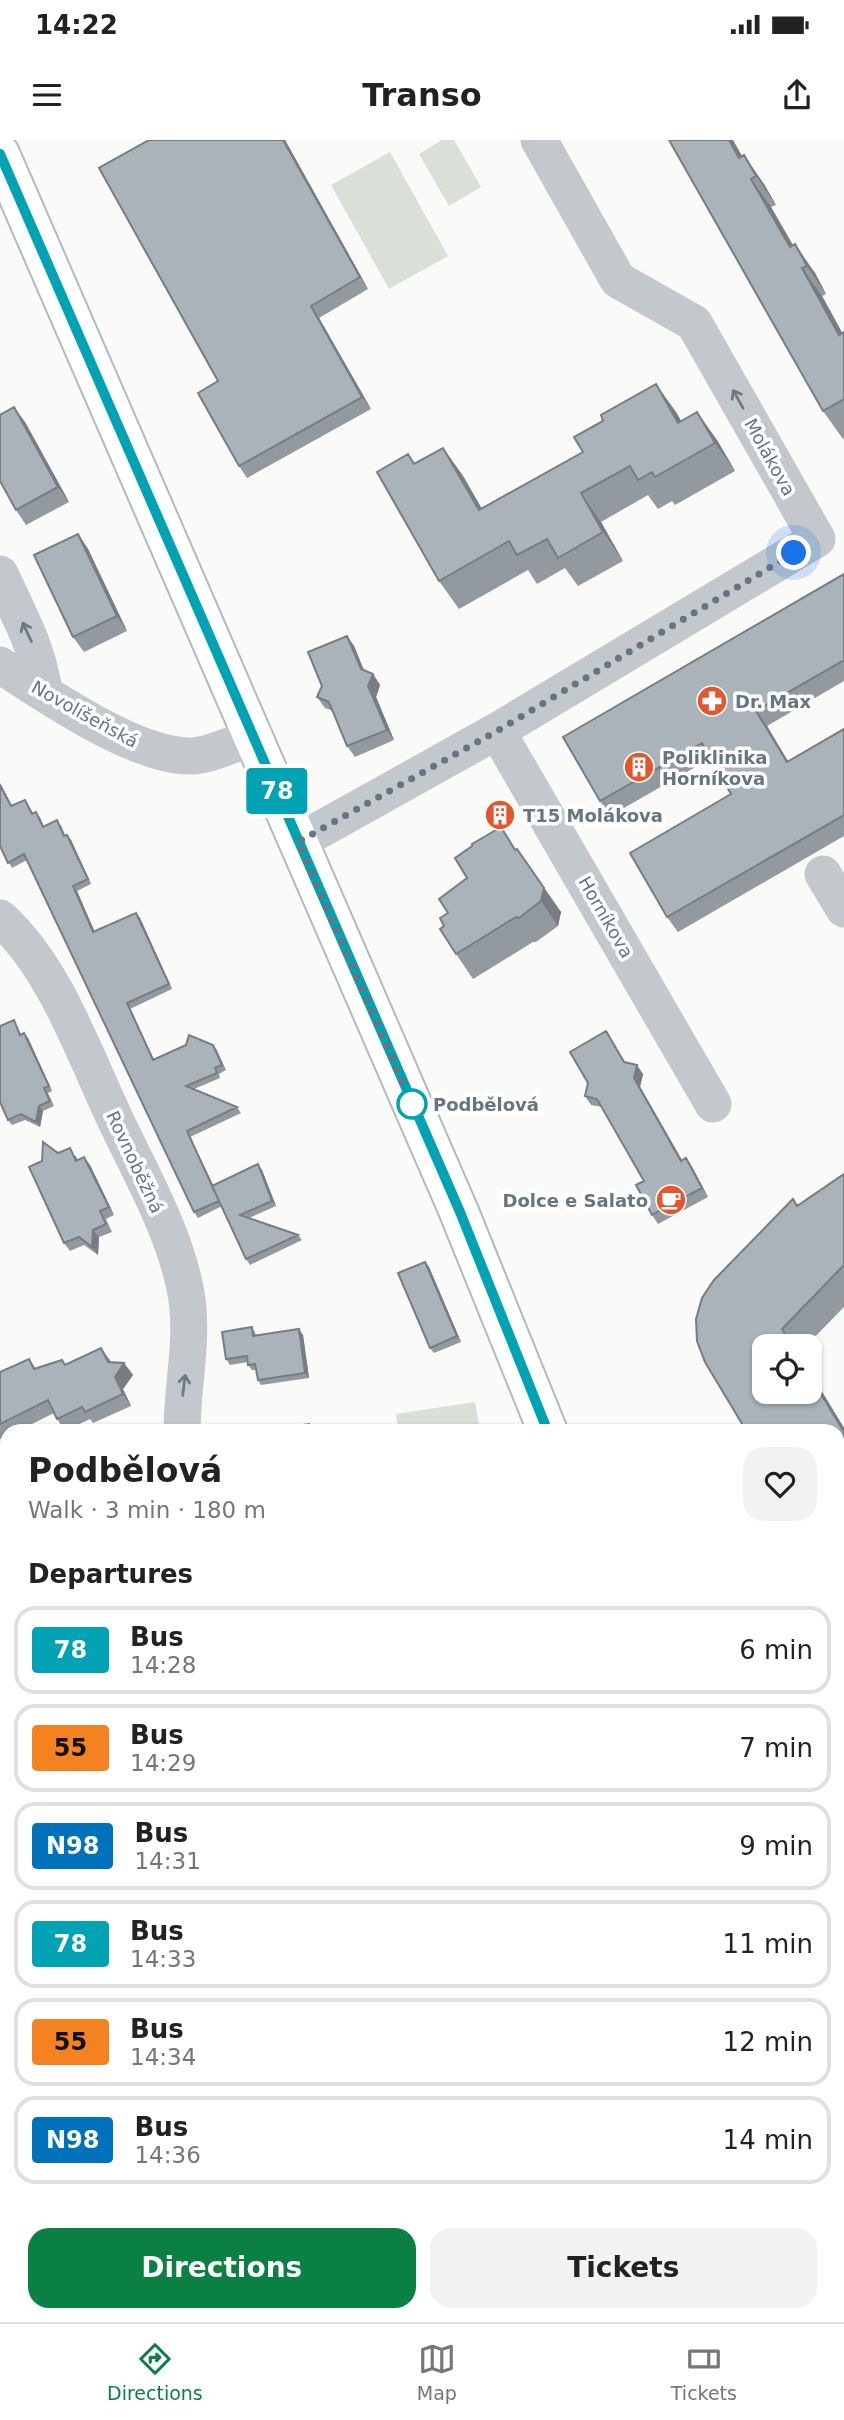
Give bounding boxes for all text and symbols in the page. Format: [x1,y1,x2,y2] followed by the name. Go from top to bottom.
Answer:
[35,10,118,40] text: 14:22
[28,76,66,114] icon: menu
[362,76,482,114] text: Transo
[778,76,816,114] icon: share
[731,389,744,410] one-way arrow
[740,415,800,499] street label: Molákova
[776,535,811,570] your location
[20,622,33,643] one-way arrow
[28,676,142,752] street label: Novolíšeňská
[695,684,729,718] pharmacy icon: Dr. Max
[735,691,811,712] place label: Dr. Max
[662,747,767,789] place label: Poliklinika Horníkova
[622,750,656,784] building icon: Poliklinika Horníkova
[246,768,308,814] line badge: 78
[260,777,294,805] text: 78
[483,798,517,832] building icon: T15 Molákova
[523,805,663,826] place label: T15 Molákova
[574,873,638,961] street label: Horníkova
[397,1089,427,1119] marker: Podbělová
[433,1094,539,1115] place label: Podbělová
[102,1108,168,1216] street label: Rovnoběžná
[654,1183,688,1217] cafe icon: Dolce e Salato
[503,1190,648,1211] place label: Dolce e Salato
[752,1334,822,1404] map controls
[752,1334,822,1404] button: locate
[178,1374,191,1397] one-way arrow
[743,1447,817,1521] button: heart
[28,1451,222,1490] text: Podbělová
[28,1497,266,1523] text: Walk · 3 min · 180 m
[28,1559,193,1589] text: Departures
[130,1622,184,1652] text: Bus
[739,1635,813,1665] text: 6 min
[54,1636,87,1664] text: 78
[130,1652,196,1678] text: 14:28
[130,1720,184,1750] text: Bus
[739,1733,813,1763] text: 7 min
[54,1734,87,1762] text: 55
[130,1750,196,1776] text: 14:29
[134,1818,188,1848] text: Bus
[739,1831,813,1861] text: 9 min
[46,1832,99,1860] text: N98
[134,1848,201,1874] text: 14:31
[130,1916,184,1946] text: Bus
[723,1929,813,1959] text: 11 min
[54,1930,87,1958] text: 78
[130,1946,196,1972] text: 14:33
[130,2014,184,2044] text: Bus
[723,2027,813,2057] text: 12 min
[54,2028,87,2056] text: 55
[130,2044,196,2070] text: 14:34
[134,2112,188,2142] text: Bus
[723,2125,813,2155] text: 14 min
[46,2126,99,2154] text: N98
[134,2142,201,2168] text: 14:36
[28,2228,416,2308] button: Directions
[430,2228,817,2308] button: Tickets
[107,2340,203,2404] tab: Directions
[417,2340,457,2404] tab: Map
[671,2340,737,2404] tab: Tickets

